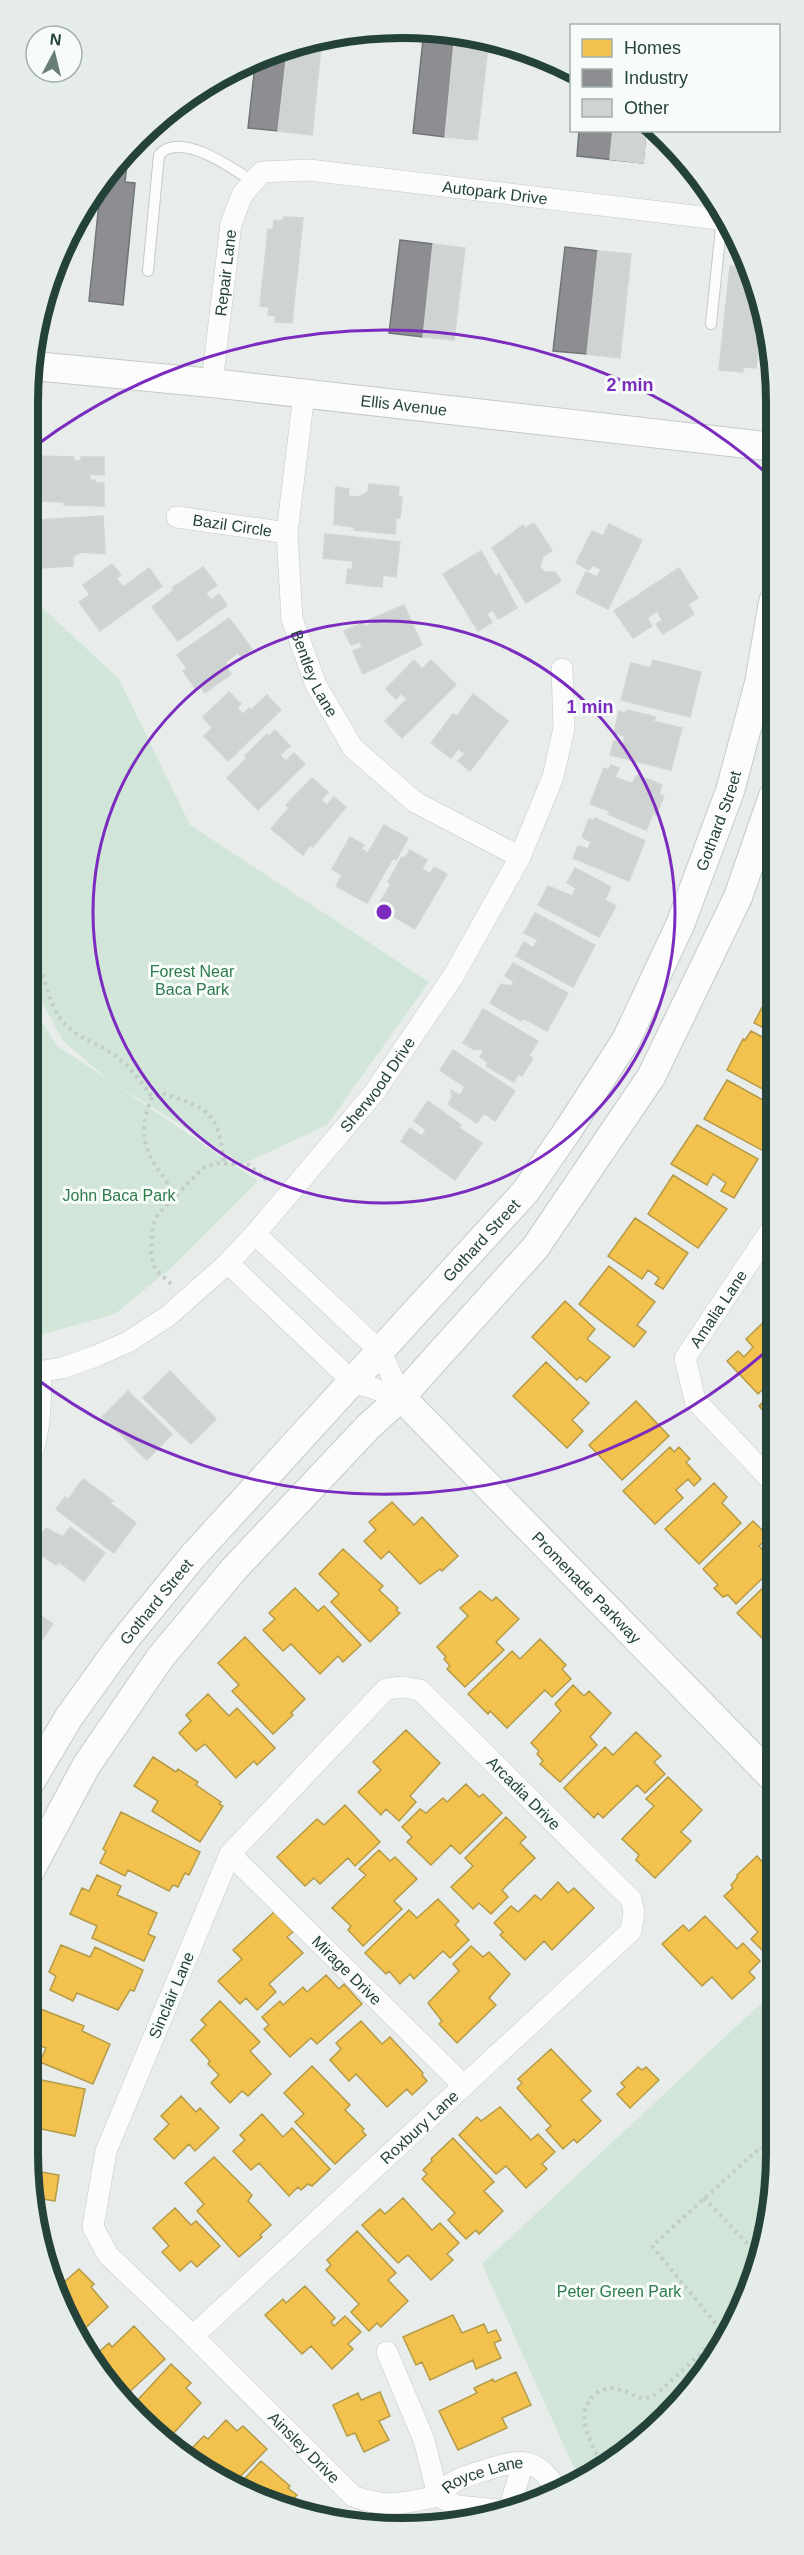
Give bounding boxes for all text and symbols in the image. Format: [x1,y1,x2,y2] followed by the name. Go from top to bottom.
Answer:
[24,24,84,84] north arrow
[570,24,780,132] legend
[49,30,63,49] text: N
[624,38,681,58] text: Homes
[624,68,688,88] text: Industry
[624,98,669,118] text: Other
[441,178,549,207] street label: Autopark Drive
[212,228,239,317] street label: Repair Lane
[606,375,654,395] text: 2 min
[360,392,448,419] street label: Ellis Avenue
[191,511,273,540] street label: Bazil Circle
[288,628,341,720] street label: Bentley Lane
[566,697,614,717] text: 1 min
[693,768,744,873] street label: Gothard Street
[374,902,394,922] centre of rings
[150,963,235,998] park label: Forest Near Baca Park
[337,1034,418,1136] street label: Sherwood Drive
[63,1187,176,1204] park label: John Baca Park
[440,1196,523,1285] street label: Gothard Street
[687,1267,750,1351] street label: Amalia Lane
[528,1529,644,1647] street label: Promenade Parkway
[117,1555,197,1648] street label: Gothard Street
[484,1753,564,1833] street label: Arcadia Drive
[309,1933,385,2009] street label: Mirage Drive
[146,1949,197,2041] street label: Sinclair Lane
[377,2087,462,2167] street label: Roxbury Lane
[557,2283,682,2300] park label: Peter Green Park
[265,2409,343,2487] street label: Ainsley Drive
[439,2454,524,2497] street label: Royce Lane

